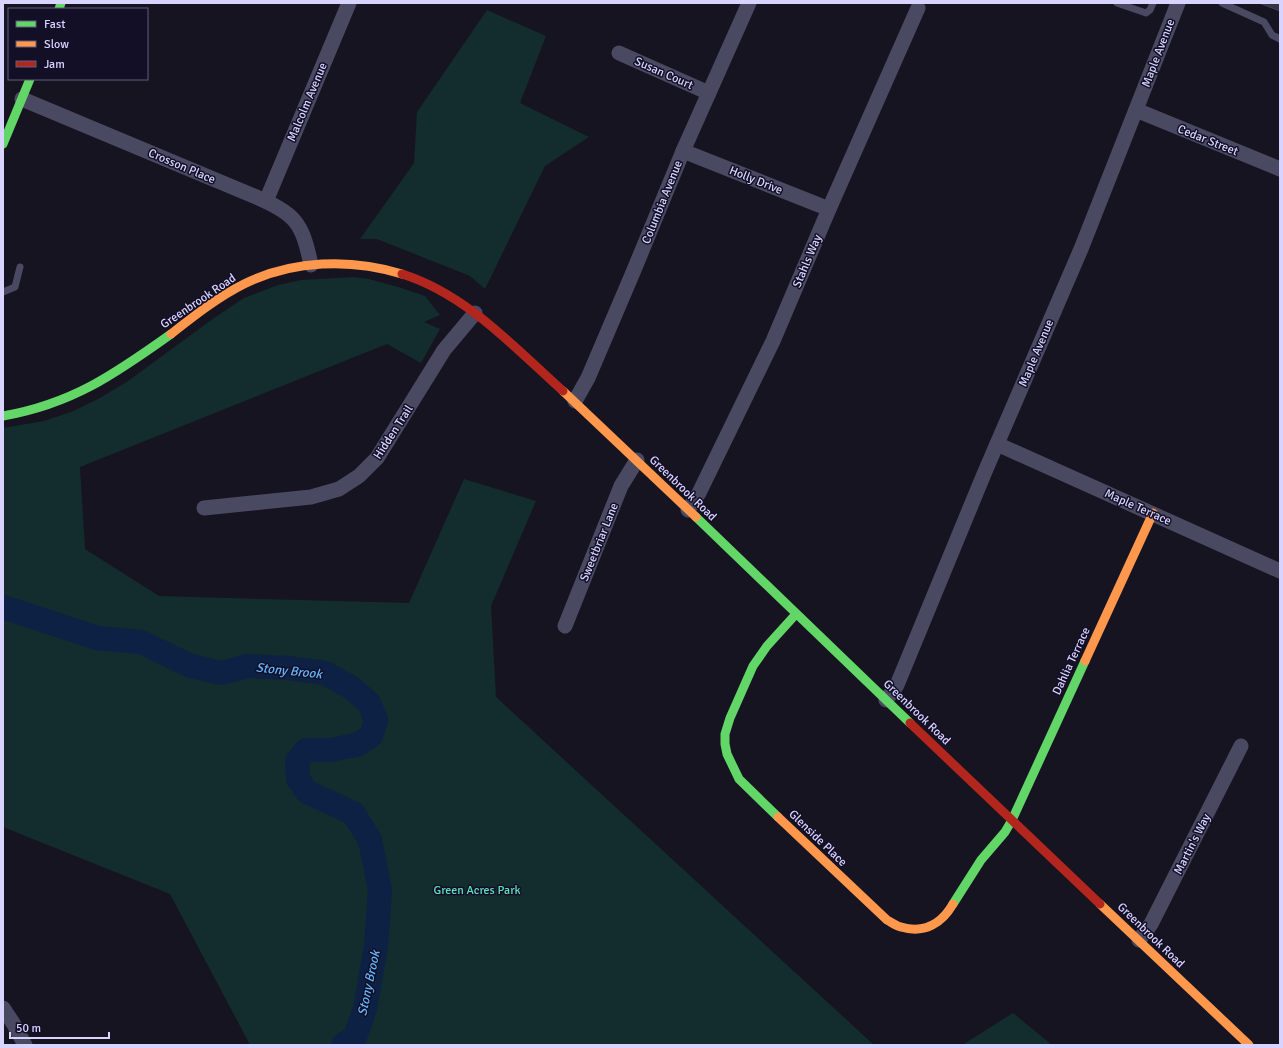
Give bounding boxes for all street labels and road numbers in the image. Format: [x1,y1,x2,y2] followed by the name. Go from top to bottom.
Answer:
[1139,17,1178,89] street label: Maple Avenue
[632,54,695,93] street label: Susan Court
[284,60,331,144] street label: Malcolm Avenue
[1175,122,1240,159] street label: Cedar Street
[146,146,218,187] street label: Crosson Place
[639,158,686,246] street label: Columbia Avenue
[727,163,785,198] street label: Holly Drive
[790,232,825,290] street label: Stahls Way
[158,271,239,332] street label: Greenbrook Road
[1016,317,1057,389] street label: Maple Avenue
[370,402,417,462] street label: Hidden Trail
[646,452,719,524] street label: Greenbrook Road
[1102,486,1173,529] street label: Maple Terrace
[577,501,622,584] street label: Sweetbriar Lane
[1049,625,1094,697] street label: Dahlia Terrace
[880,676,953,748] street label: Greenbrook Road
[785,807,850,870] street label: Glenside Place
[1171,811,1214,877] street label: Martin's Way
[1114,899,1187,971] street label: Greenbrook Road

